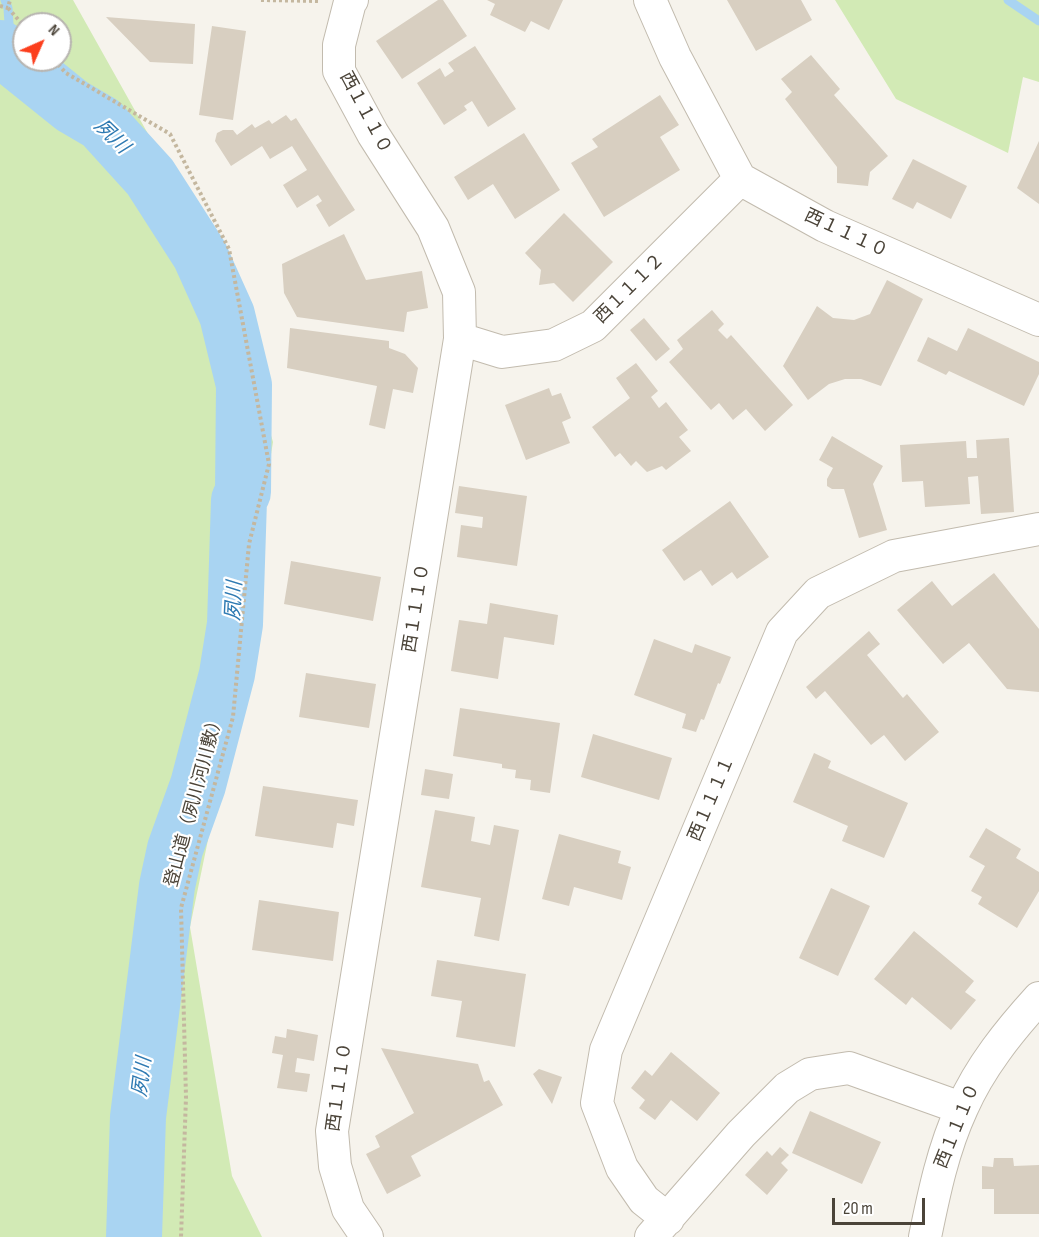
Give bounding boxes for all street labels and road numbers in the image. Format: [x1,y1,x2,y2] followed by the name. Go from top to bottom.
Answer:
[334,68,396,158] street label: 西１１１０
[801,205,891,263] street label: 西１１１０
[591,250,669,328] street label: 西１１１２
[399,562,435,654] street label: 西１１１０
[161,710,229,890] street label: 登山道（夙川河川敷）
[684,753,740,845] street label: 西１１１１
[323,1041,357,1133] street label: 西１１１０
[931,1080,985,1172] street label: 西１１１０

